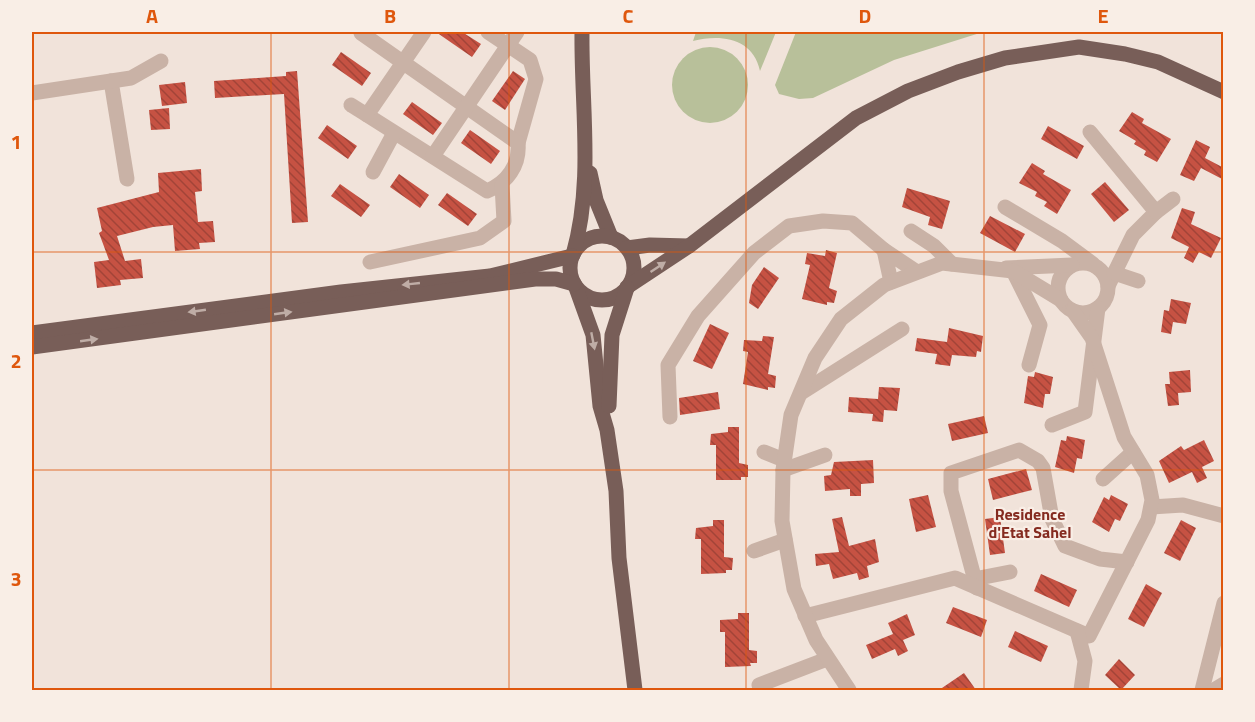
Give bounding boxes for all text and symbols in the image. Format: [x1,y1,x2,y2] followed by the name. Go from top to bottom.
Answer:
[146,0,158,31] text: A
[384,0,396,31] text: B
[623,0,634,31] text: C
[859,0,871,31] text: D
[1097,0,1109,31] text: E
[10,126,22,157] text: 1
[650,261,666,273] one-way arrow
[402,279,421,289] one-way arrow
[188,306,207,315] one-way arrow
[273,309,292,318] one-way arrow
[589,331,598,350] one-way arrow
[80,335,99,344] one-way arrow
[10,345,22,376] text: 2
[988,502,1072,544] district label: Residence d'Etat Sahel
[10,563,22,594] text: 3

